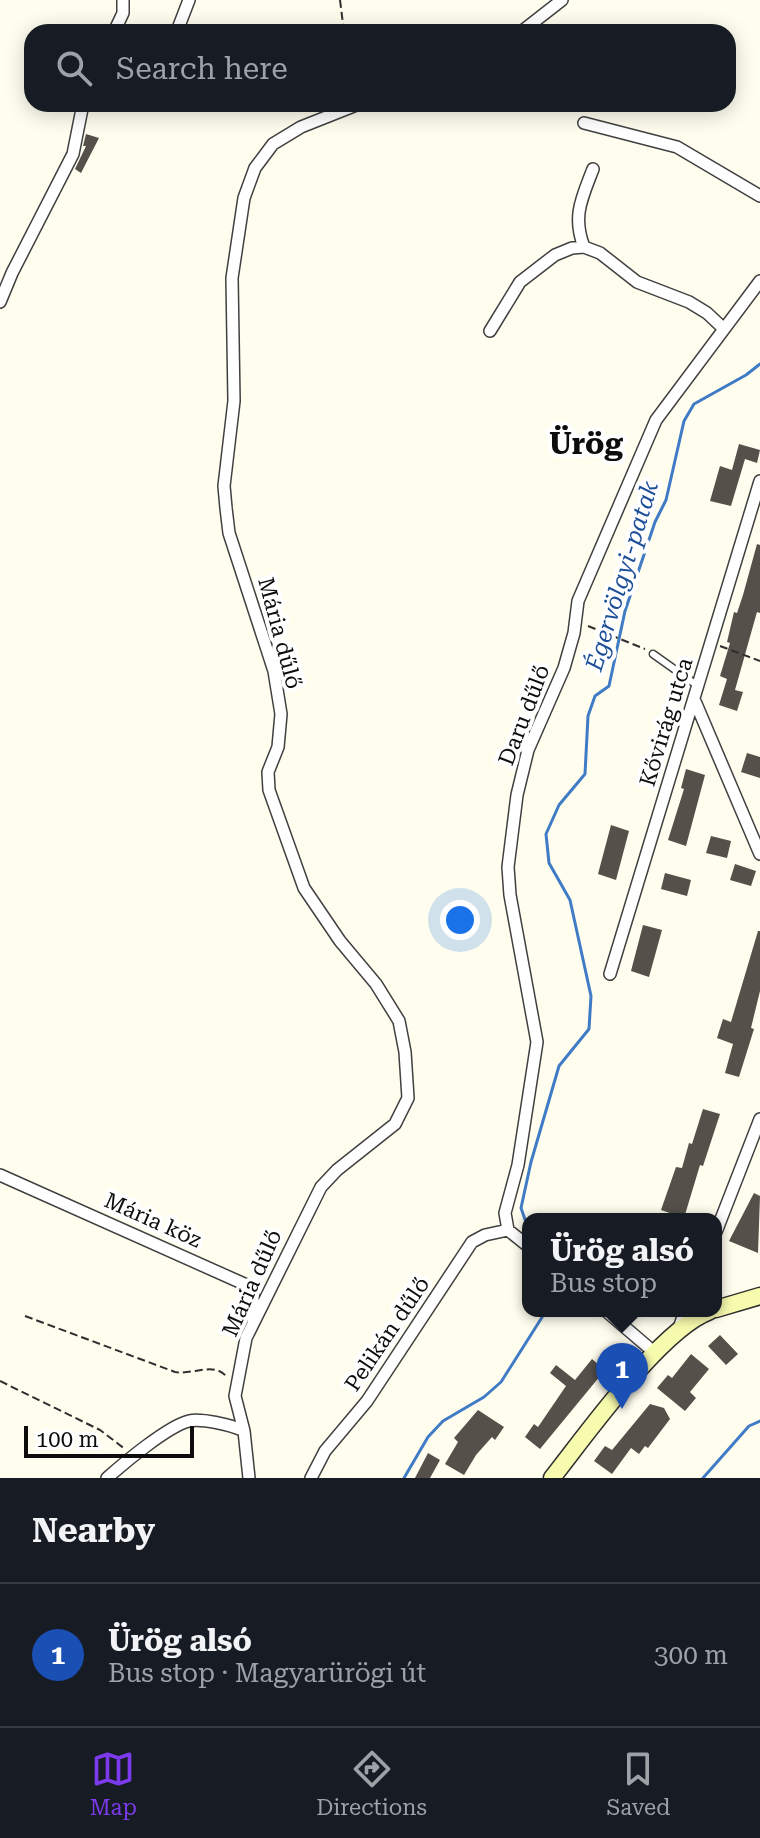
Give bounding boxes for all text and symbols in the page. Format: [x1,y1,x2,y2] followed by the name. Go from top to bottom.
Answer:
[24,24,736,112] search box
[52,46,96,90] icon: search
[116,51,288,86] text: Search here
[549,425,623,461] district label: Ürög
[579,478,664,675] water label: Égervölgyi-patak
[253,575,307,691] street label: Mária dűlő
[635,655,697,789] street label: Kővirág utca
[493,661,555,769] street label: Daru dűlő
[440,900,480,940] your location
[101,1188,205,1252] street label: Mária köz
[522,1213,722,1317] popup
[217,1226,287,1340] street label: Mária dűlő
[550,1233,694,1268] text: Ürög alsó
[550,1268,657,1298] text: Bus stop
[340,1272,434,1396] street label: Pelikán dűlő
[596,1343,648,1409] pin: 1
[24,1422,194,1458] scale bar
[36,1427,99,1452] text: 100 m
[32,1510,155,1550] text: Nearby
[108,1623,252,1658] text: Ürög alsó
[51,1640,65,1670] text: 1
[654,1640,728,1670] text: 300 m
[108,1658,426,1688] text: Bus stop · Magyarürögi út
[90,1747,137,1820] tab: Map
[316,1747,427,1820] tab: Directions
[606,1747,670,1820] tab: Saved

